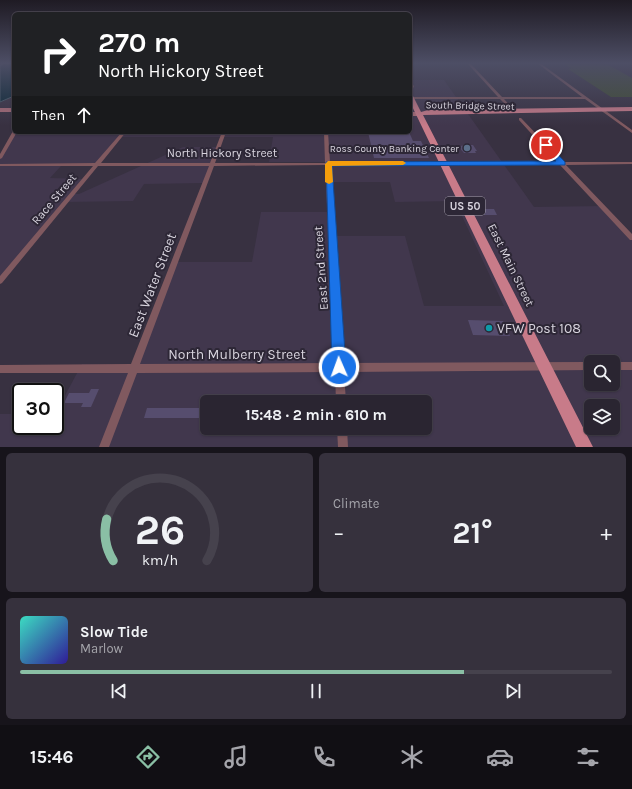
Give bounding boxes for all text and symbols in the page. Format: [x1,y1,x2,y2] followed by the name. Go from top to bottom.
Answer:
[98,26,180,59] text: 270 m
[32,28,84,80] icon: right
[98,60,264,82] text: North Hickory Street
[425,99,515,113] street label: South Bridge Street
[73,104,95,126] icon: ahead
[32,106,65,124] text: Then
[529,128,563,162] pin
[535,134,557,156] icon: arrive
[330,143,459,155] place label: Ross County Banking Center
[462,143,472,153] marker: Ross County Banking Center
[167,146,278,160] street label: North Hickory Street
[29,170,80,227] street label: Race Street
[445,197,485,215] road number: US 50
[485,221,537,309] street label: East Main Street
[311,225,331,310] street label: East 2nd Street
[125,231,180,340] street label: East Water Street
[497,320,581,337] place label: VFW Post 108
[484,323,494,333] marker: VFW Post 108
[168,346,306,363] street label: North Mulberry Street
[318,346,360,388] position arrow
[584,355,620,435] map controls
[584,355,620,391] button: search
[12,383,64,435] speed limit sign: 30
[584,399,620,435] button: layers
[245,406,387,424] text: 15:48 · 2 min · 610 m
[333,496,379,511] text: Climate
[134,505,185,553] text: 26
[452,515,493,551] text: 21°
[333,520,345,546] text: −
[600,520,612,546] text: +
[141,551,178,568] text: km/h
[80,623,148,641] text: Slow Tide
[80,641,123,656] text: Marlow
[108,680,130,702] icon: previous
[305,680,327,702] icon: pause
[502,680,524,702] icon: next
[134,743,162,771] icon: directions
[222,743,250,771] icon: music
[310,743,338,771] icon: phone
[398,743,426,771] icon: climate
[486,743,514,771] icon: car
[574,743,602,771] icon: filters
[30,746,73,768] text: 15:46

